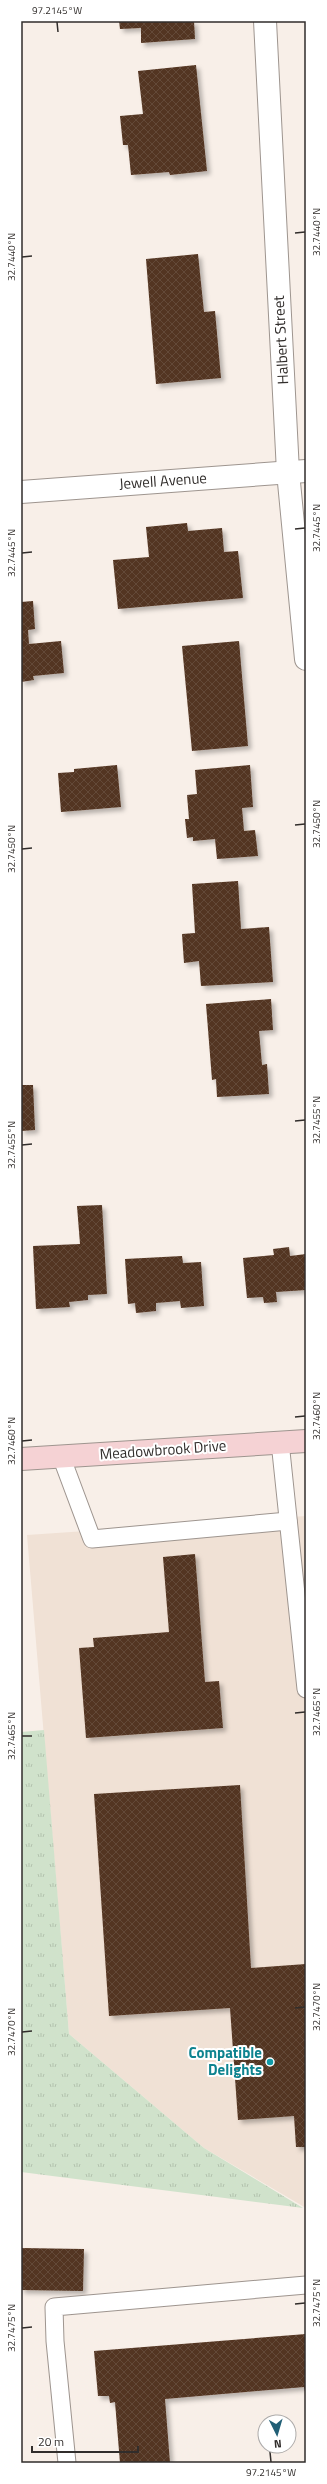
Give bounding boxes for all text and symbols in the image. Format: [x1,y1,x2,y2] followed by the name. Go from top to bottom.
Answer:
[32,3,82,18] text: 97.2145°W
[309,208,324,256] text: 32.7440°N
[4,233,19,281] text: 32.7440°N
[267,294,294,385] street label: Halbert Street
[118,466,208,495] street label: Jewell Avenue
[309,504,324,552] text: 32.7445°N
[4,529,19,577] text: 32.7445°N
[309,800,324,848] text: 32.7450°N
[4,825,19,873] text: 32.7450°N
[309,1096,324,1144] text: 32.7455°N
[4,1121,19,1169] text: 32.7455°N
[309,1392,324,1440] text: 32.7460°N
[4,1417,19,1465] text: 32.7460°N
[99,1434,227,1465] street label: Meadowbrook Drive
[309,1688,324,1736] text: 32.7465°N
[4,1712,19,1760] text: 32.7465°N
[309,1983,324,2031] text: 32.7470°N
[4,2008,19,2056] text: 32.7470°N
[188,2041,262,2081] place label: Compatible Delights
[265,2057,275,2067] marker: Compatible Delights
[309,2279,324,2327] text: 32.7475°N
[4,2304,19,2352] text: 32.7475°N
[257,2414,297,2454] north arrow
[32,2428,138,2454] scale bar
[38,2432,64,2451] text: 20 m
[273,2436,282,2452] text: N
[246,2465,296,2480] text: 97.2145°W

